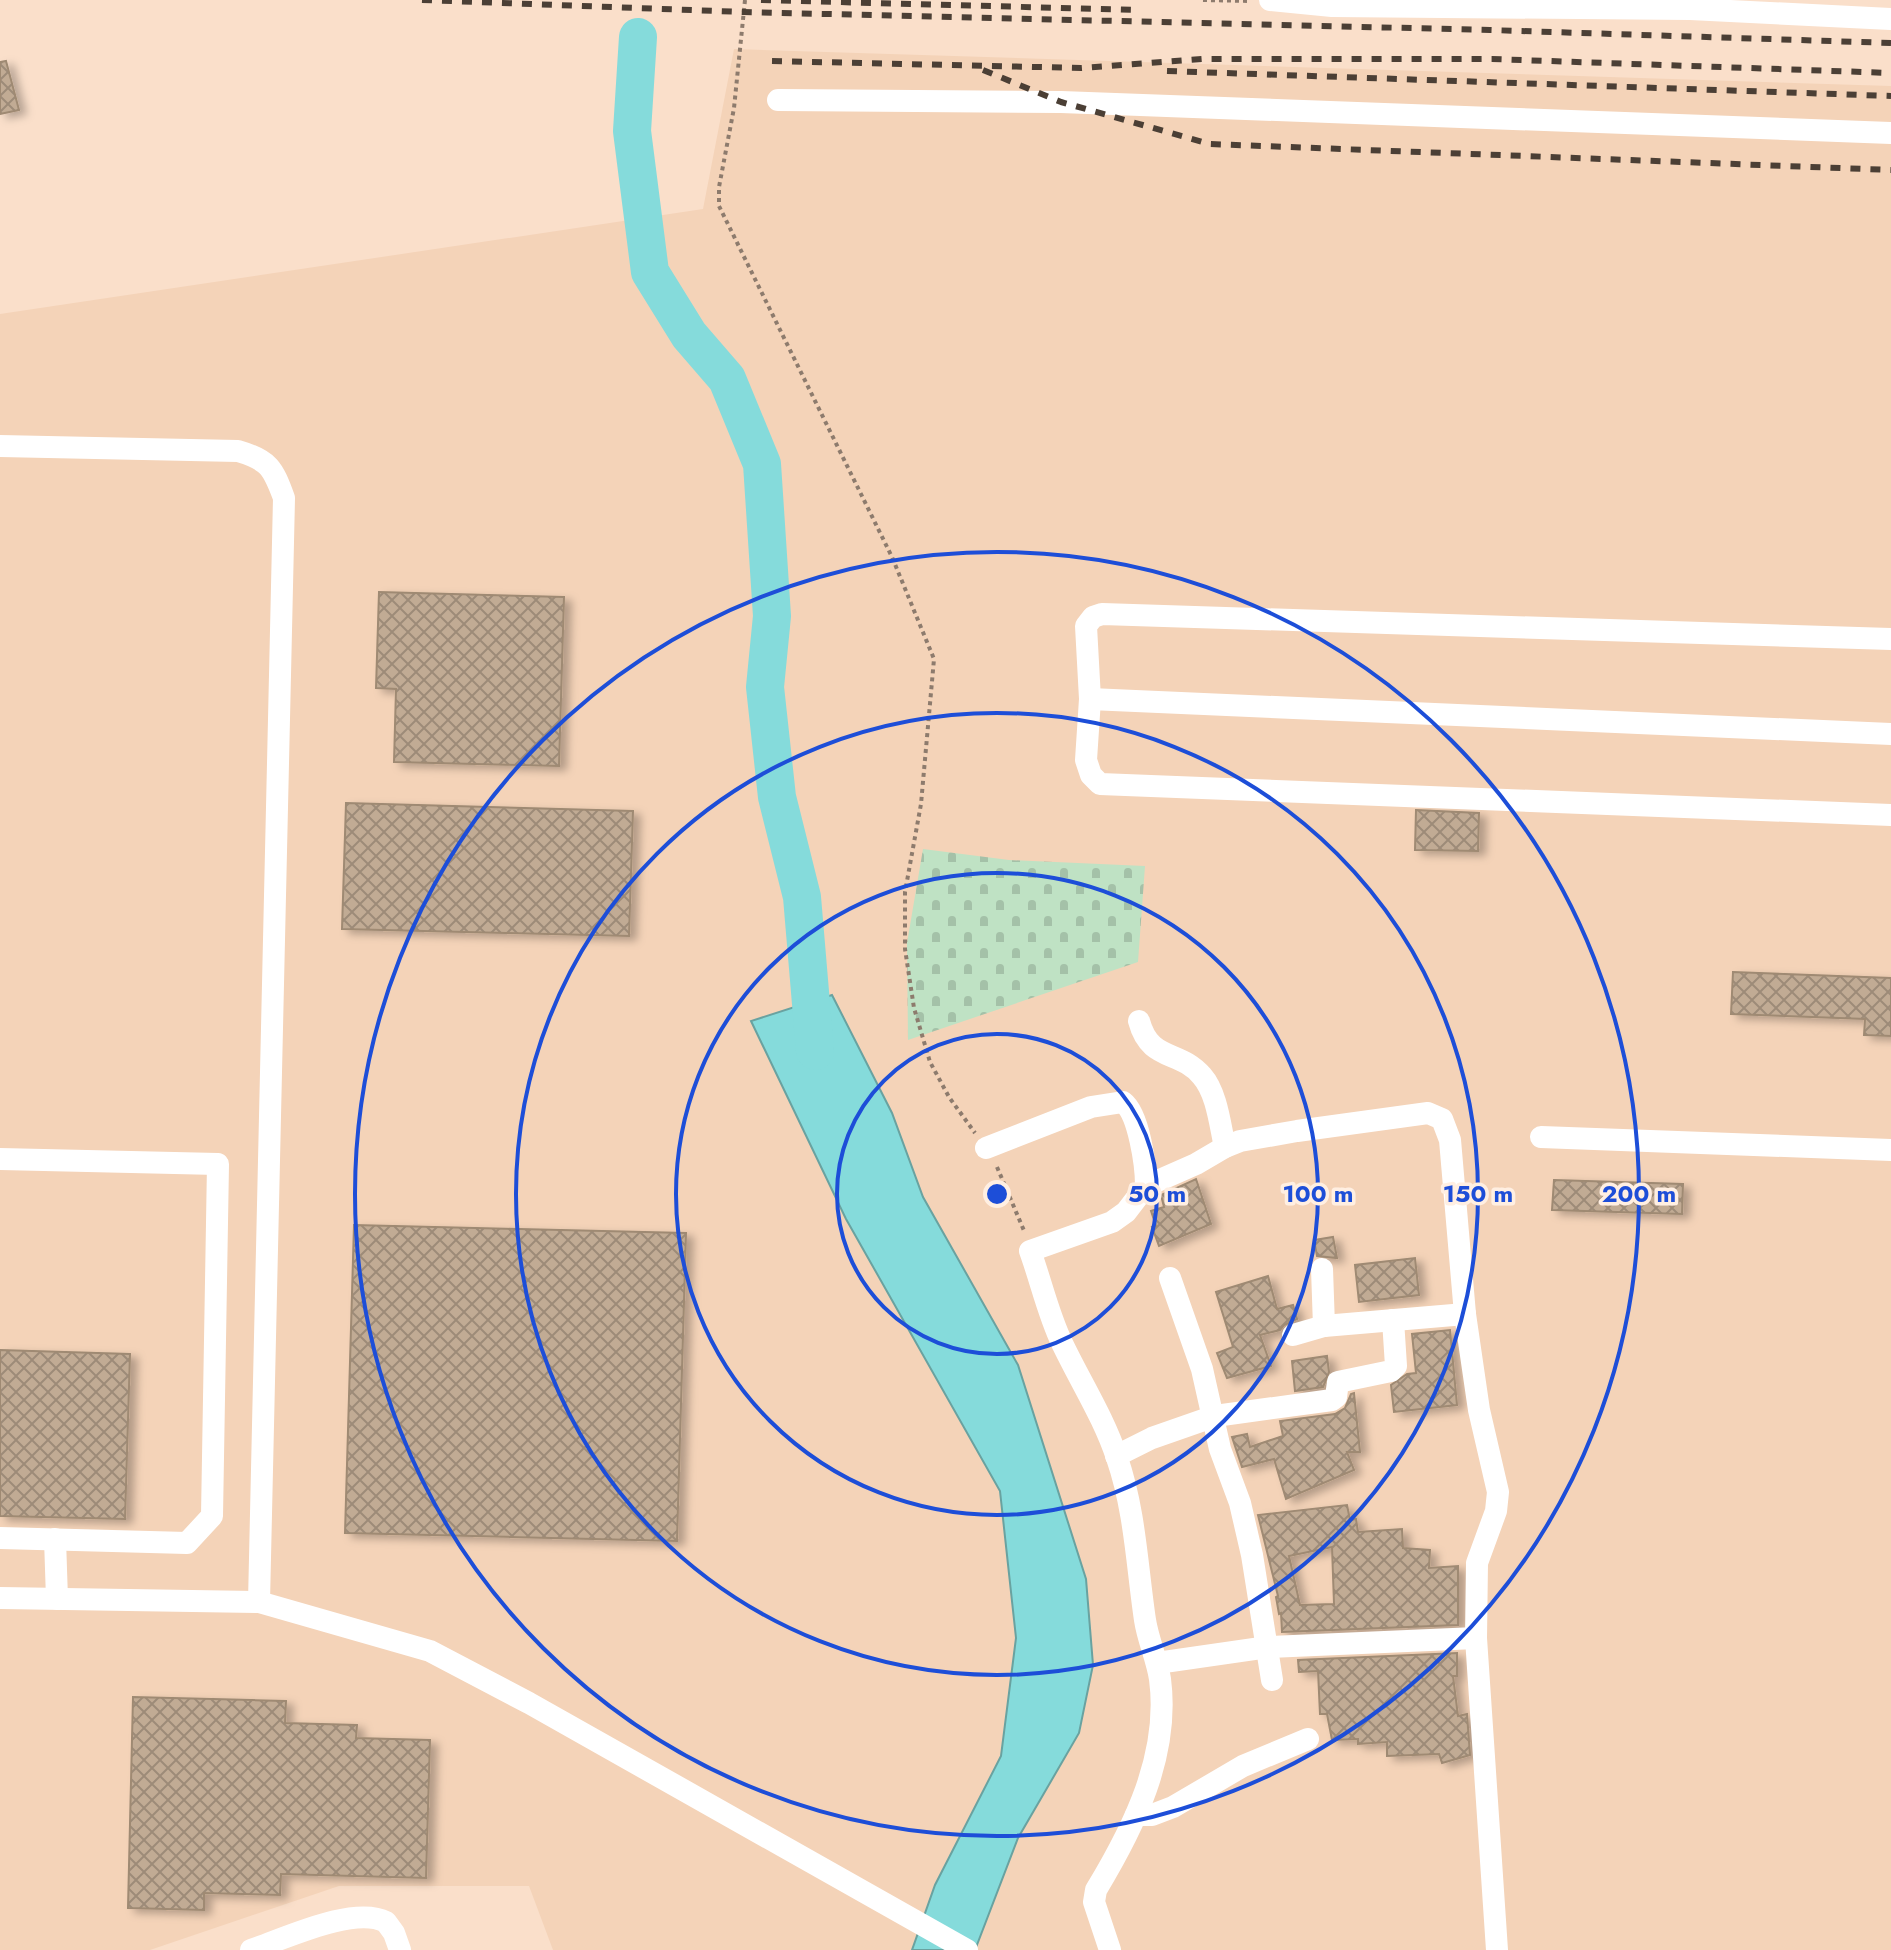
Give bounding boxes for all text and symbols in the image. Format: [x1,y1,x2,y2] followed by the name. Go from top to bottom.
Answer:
[1128,1176,1186,1211] text: 50 m
[1283,1176,1353,1211] text: 100 m
[1443,1176,1513,1211] text: 150 m
[1602,1176,1676,1211] text: 200 m
[983,1180,1011,1208] centre of rings

